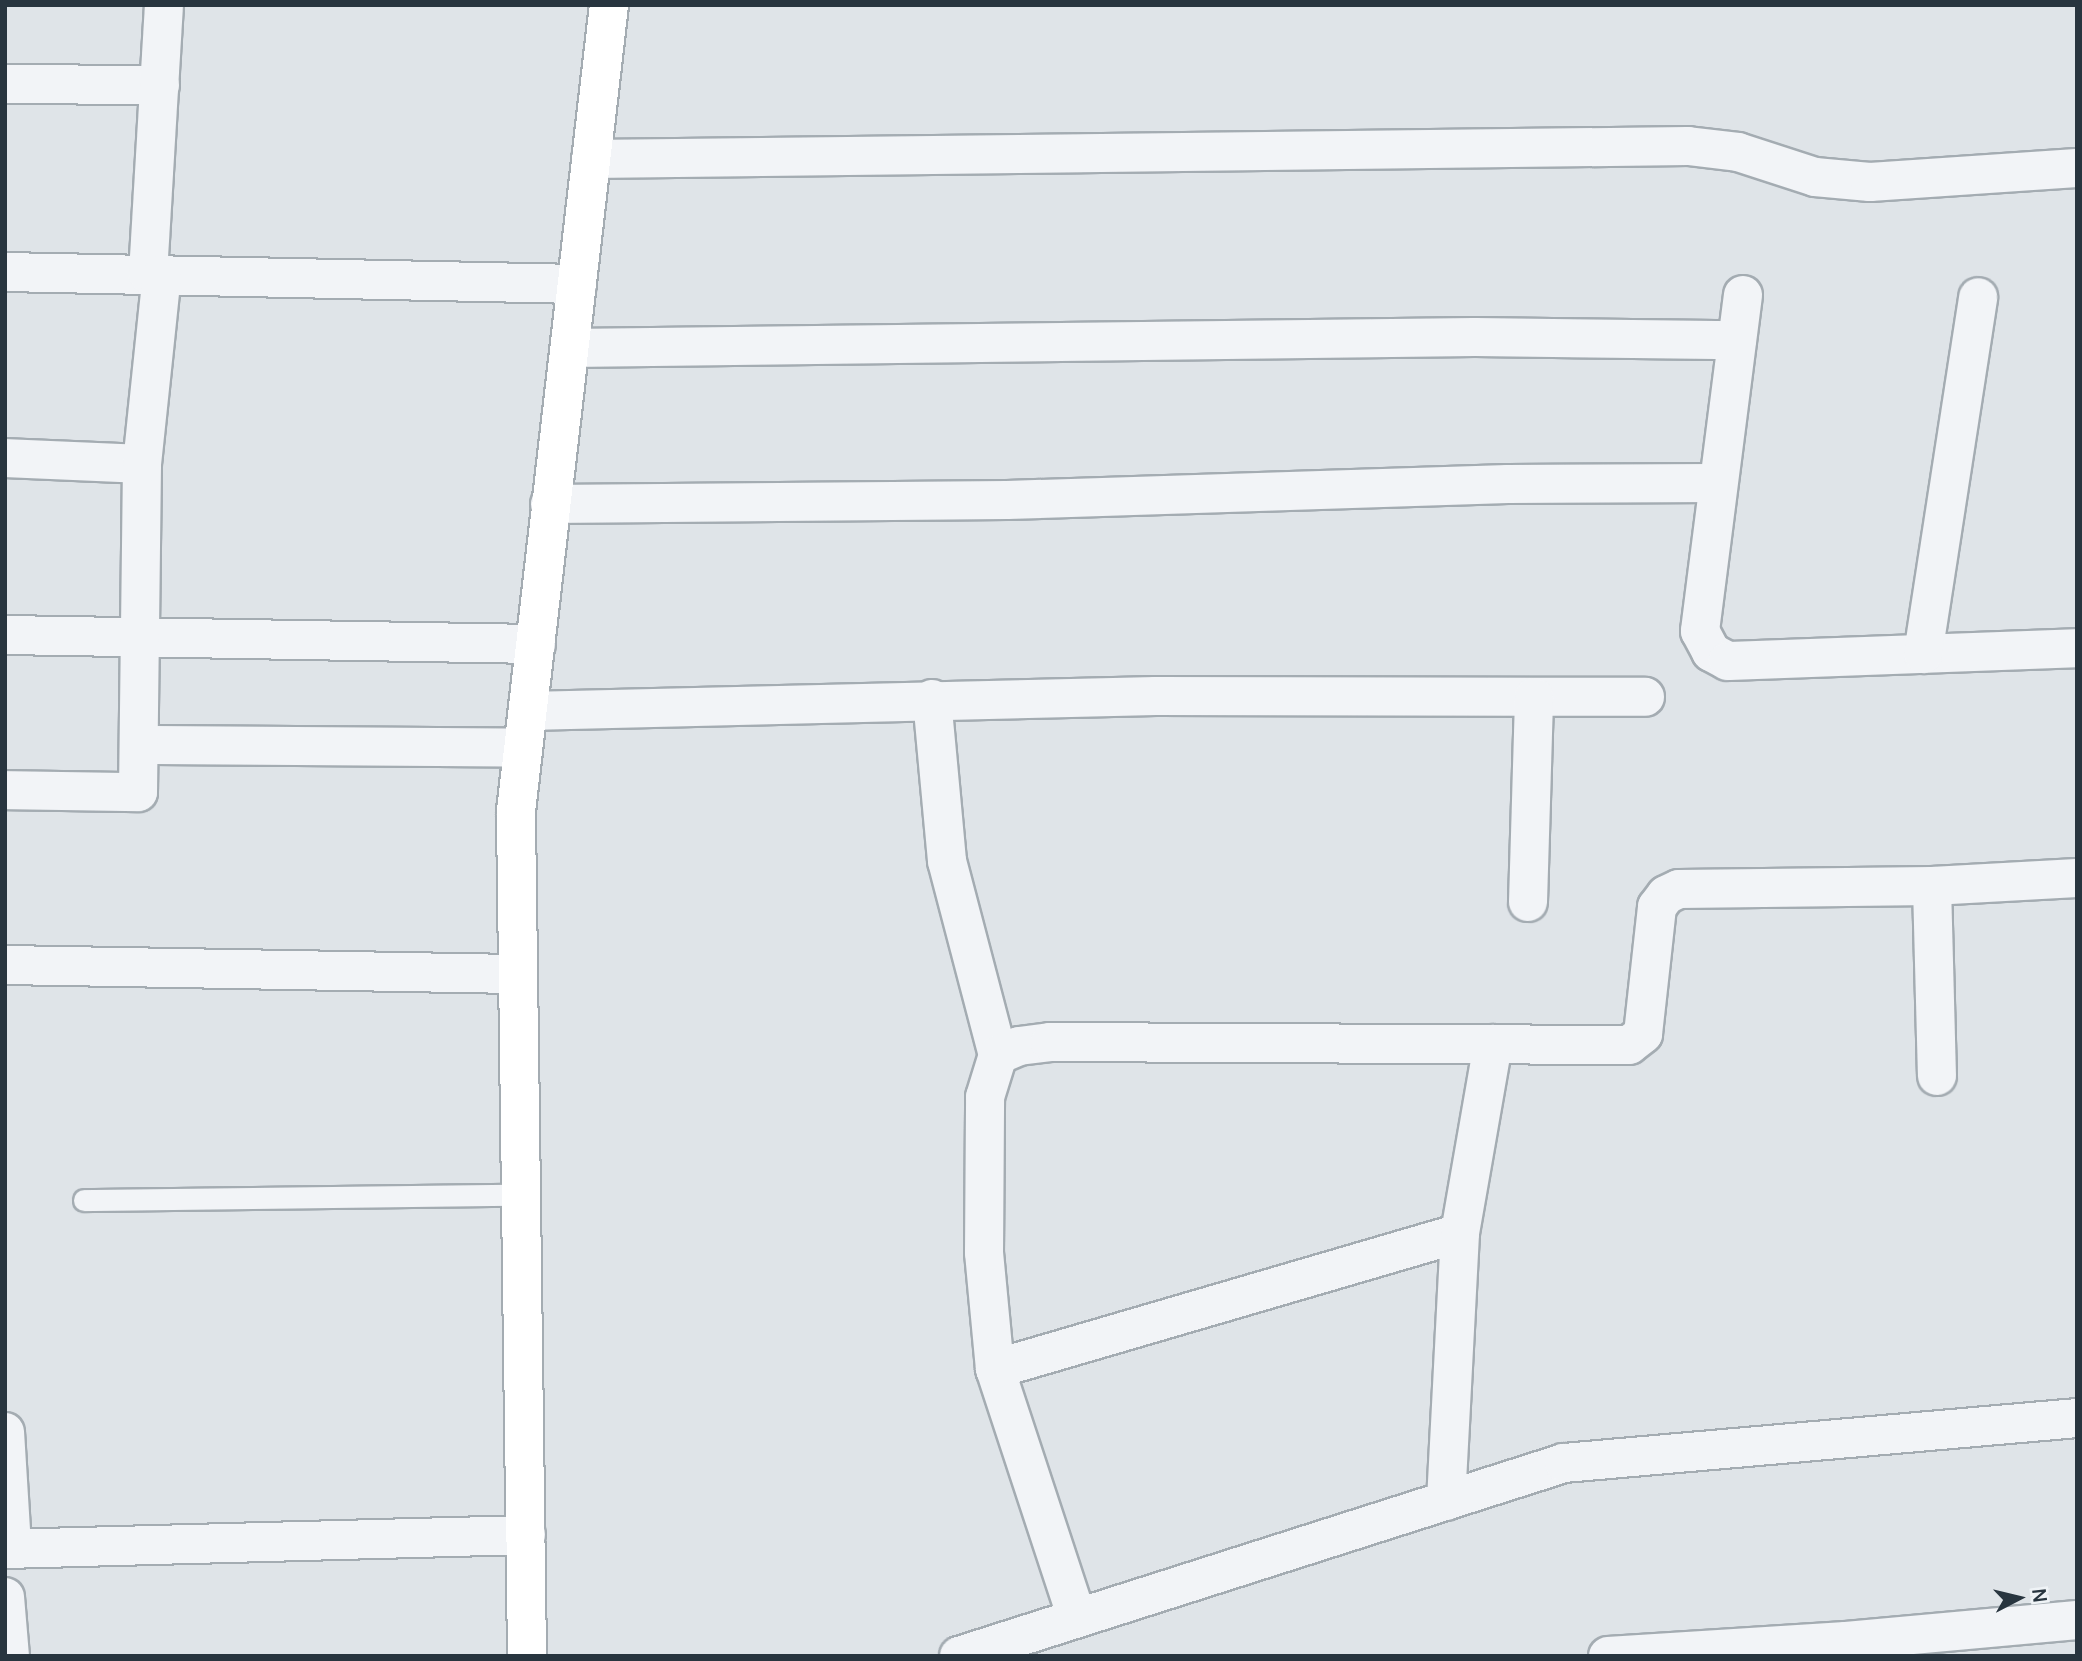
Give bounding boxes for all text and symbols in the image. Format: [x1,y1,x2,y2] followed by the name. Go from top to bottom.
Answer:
[1984,1563,2054,1633] north arrow
[2026,1587,2054,1604] text: N

